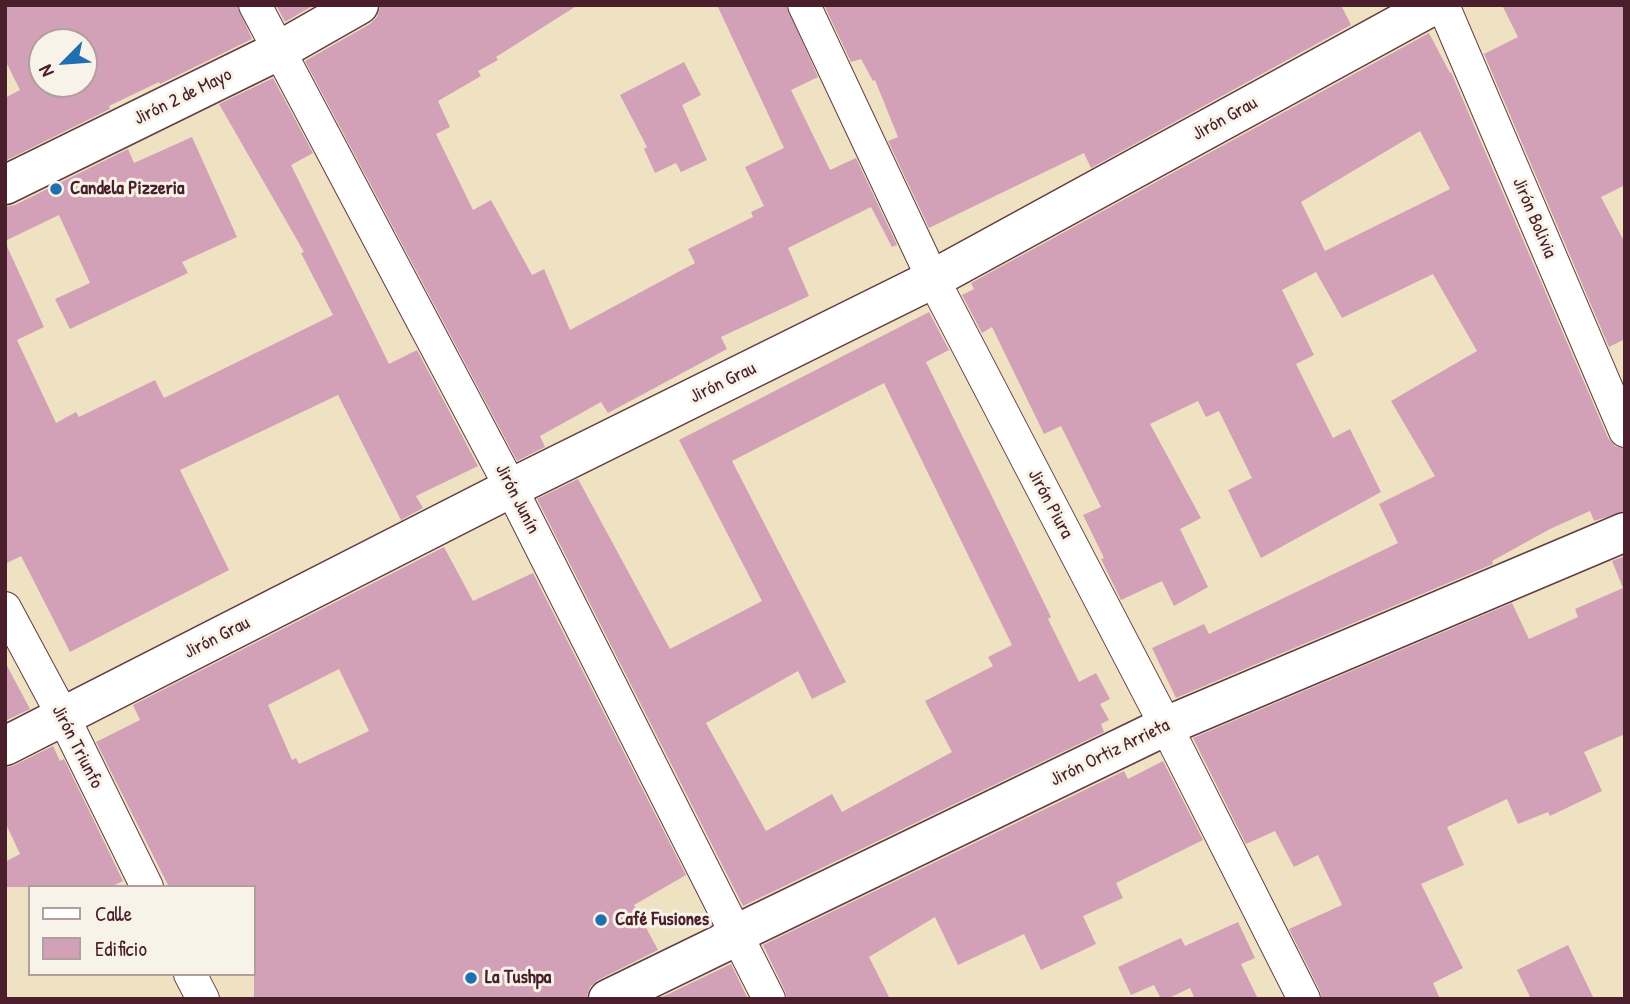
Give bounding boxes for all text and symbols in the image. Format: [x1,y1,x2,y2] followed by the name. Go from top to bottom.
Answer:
[28,28,98,98] north arrow
[32,61,60,81] text: N
[130,63,236,131] street label: Jirón 2 de Mayo
[1189,92,1261,146] street label: Jirón Grau
[1507,174,1561,262] street label: Jirón Bolivia
[70,178,185,200] place label: Candela Pizzeria
[48,181,64,197] marker: Candela Pizzeria
[686,357,760,409] street label: Jirón Grau
[490,460,544,538] street label: Jirón Junín
[1022,466,1078,542] street label: Jirón Piura
[180,612,254,664] street label: Jirón Grau
[46,702,108,792] street label: Jirón Triunfo
[1047,714,1173,792] street label: Jirón Ortiz Arrieta
[28,885,256,976] legend
[95,899,132,928] text: Calle
[615,909,709,931] place label: Café Fusiones
[593,912,609,928] marker: Café Fusiones
[95,934,147,963] text: Edificio
[485,967,551,989] place label: La Tushpa
[463,970,479,986] marker: La Tushpa

